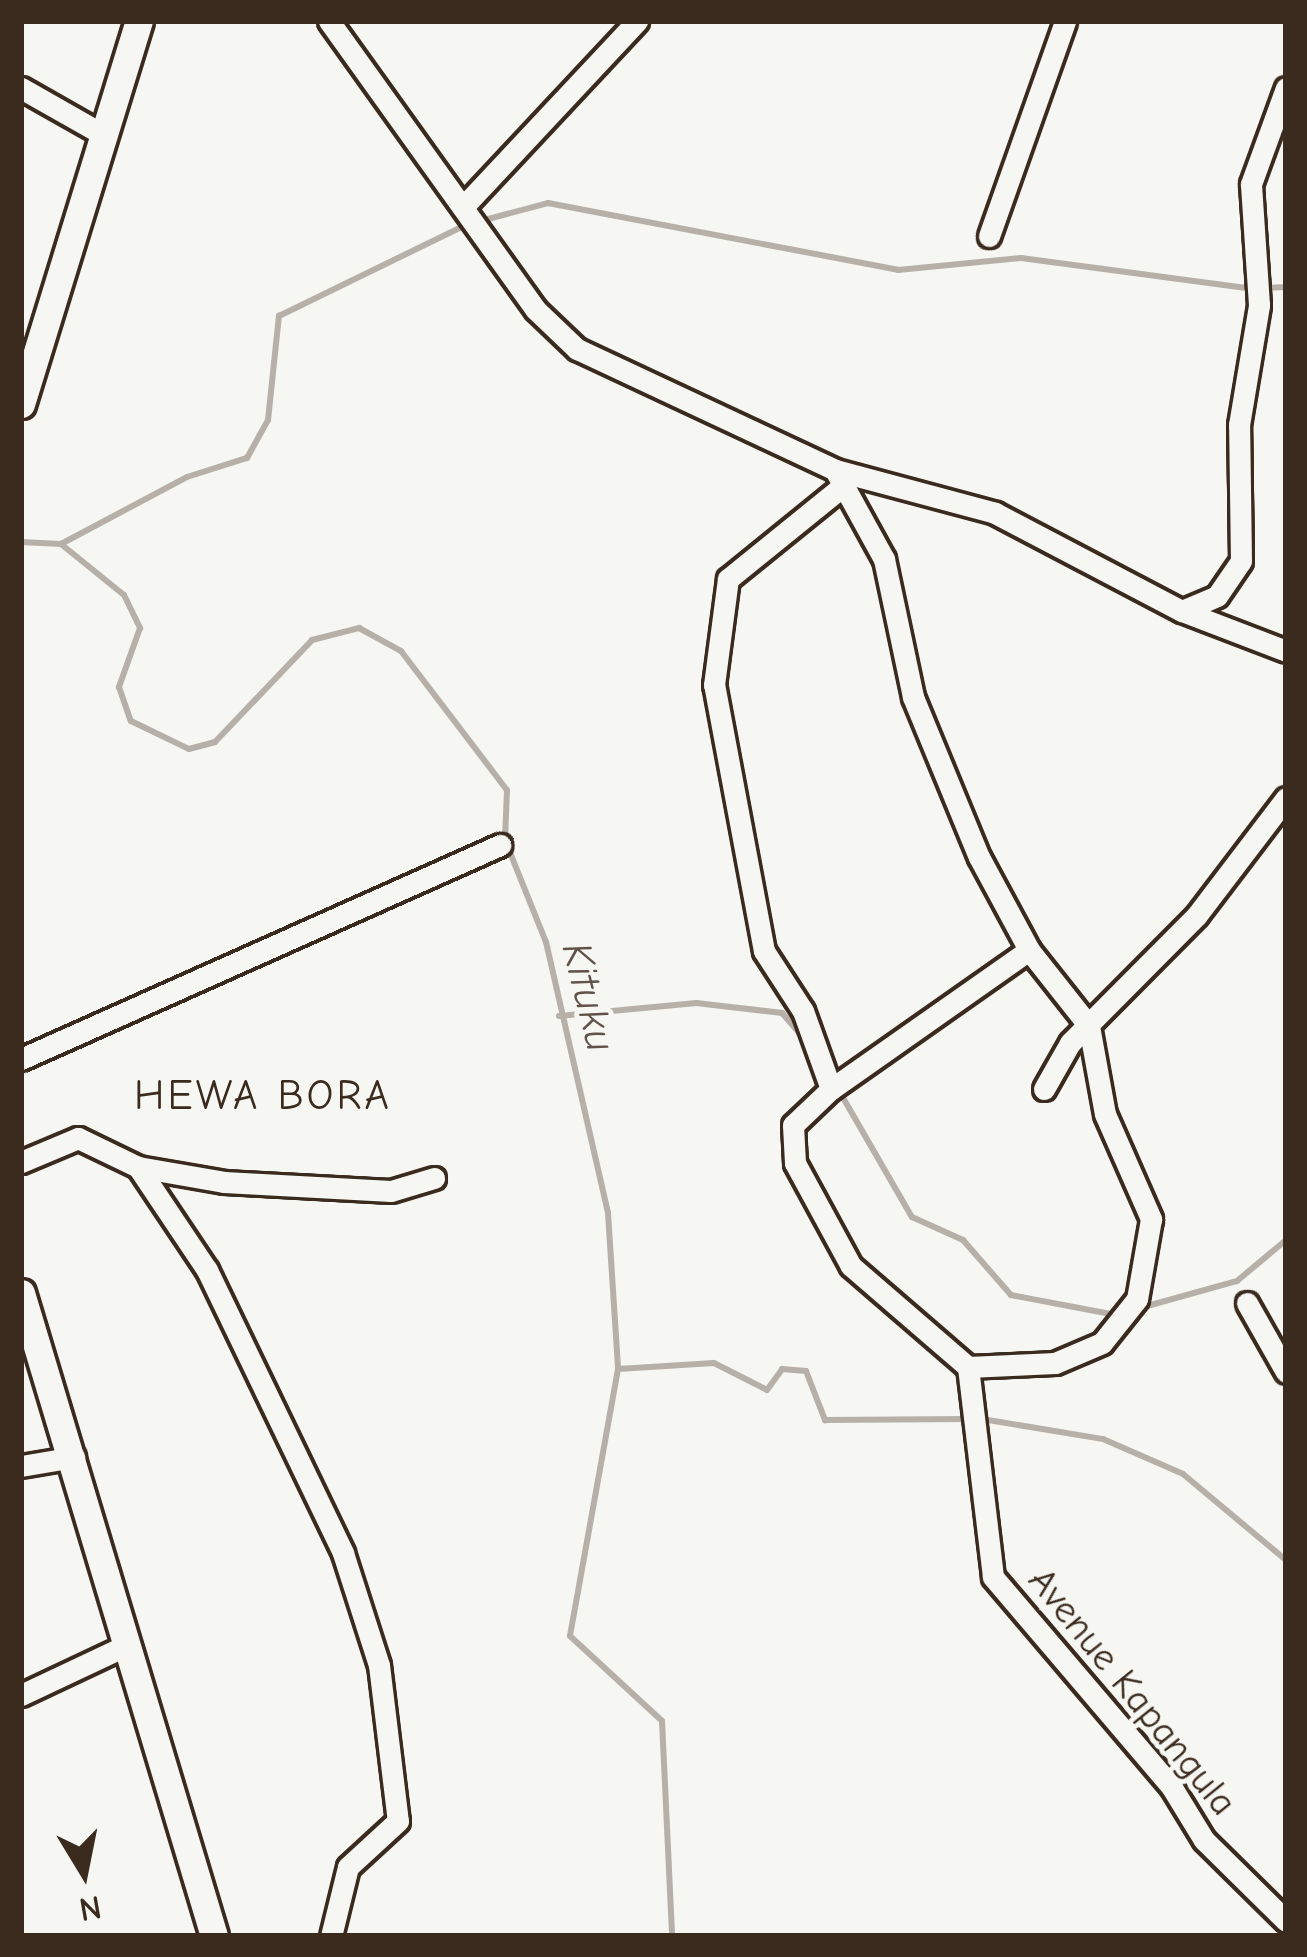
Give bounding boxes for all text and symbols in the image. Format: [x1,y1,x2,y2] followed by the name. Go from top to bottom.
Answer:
[550,937,626,1057] water label: Kituku
[134,1071,392,1121] district label: HEWA BORA
[1018,1559,1246,1825] street label: Avenue Kapangula
[24,1813,144,1933] north arrow
[76,1888,104,1929] text: N

